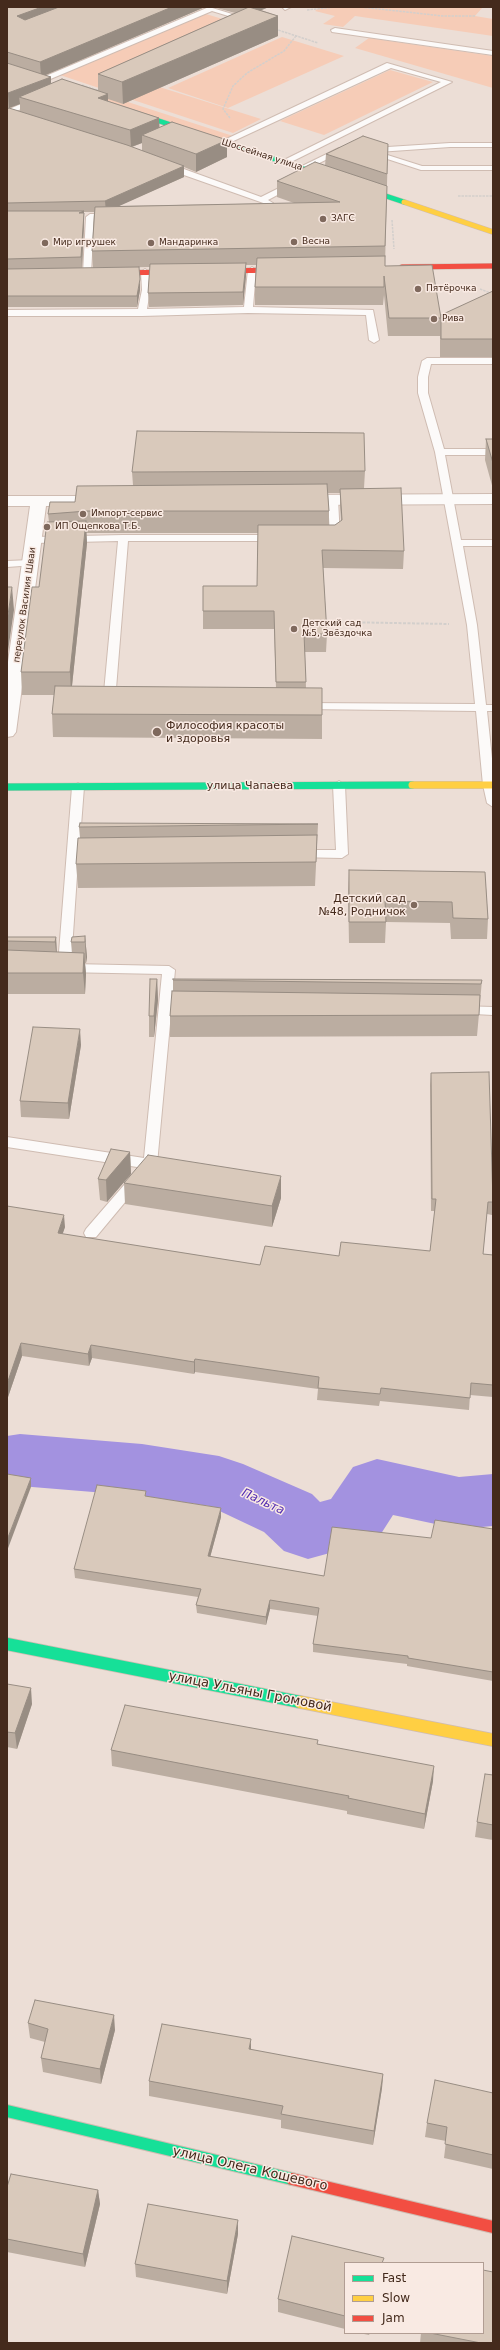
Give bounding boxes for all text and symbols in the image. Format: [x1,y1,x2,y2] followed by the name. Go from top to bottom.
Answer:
[220,137,304,173] street label: Шоссейная улица
[318,214,328,224] marker: ЗАГС
[331,214,355,224] place label: ЗАГС
[289,237,299,247] marker: Весна
[302,237,330,247] place label: Весна
[40,238,50,248] marker: Мир игрушек
[53,238,116,248] place label: Мир игрушек
[146,238,156,248] marker: Мандаринка
[159,238,218,248] place label: Мандаринка
[413,284,423,294] marker: Пятёрочка
[426,284,476,294] place label: Пятёрочка
[429,314,439,324] marker: Рива
[442,314,464,324] place label: Рива
[78,509,88,519] marker: Импорт-сервис
[91,509,162,519] place label: Импорт-сервис
[42,522,52,532] marker: ИП Ощепкова Т.Б.
[55,522,140,532] place label: ИП Ощепкова Т.Б.
[12,547,38,663] street label: переулок Василия Шваи
[302,619,372,640] place label: Детский сад №5, Звёздочка
[289,624,299,634] marker: Детский сад №5, Звёздочка
[166,719,284,745] place label: Философия красоты и здоровья
[151,726,163,738] marker: Философия красоты и здоровья
[207,779,293,793] street label: улица Чапаева
[318,892,406,918] place label: Детский сад №48, Родничок
[409,900,419,910] marker: Детский сад №48, Родничок
[239,1486,287,1518] water label: Пальта
[167,1669,333,1715] street label: улица Ульяны Громовой
[171,2144,329,2194] street label: улица Олега Кошевого
[344,2262,484,2334] legend
[382,2271,406,2285] text: Fast
[382,2291,410,2305] text: Slow
[382,2311,405,2325] text: Jam

